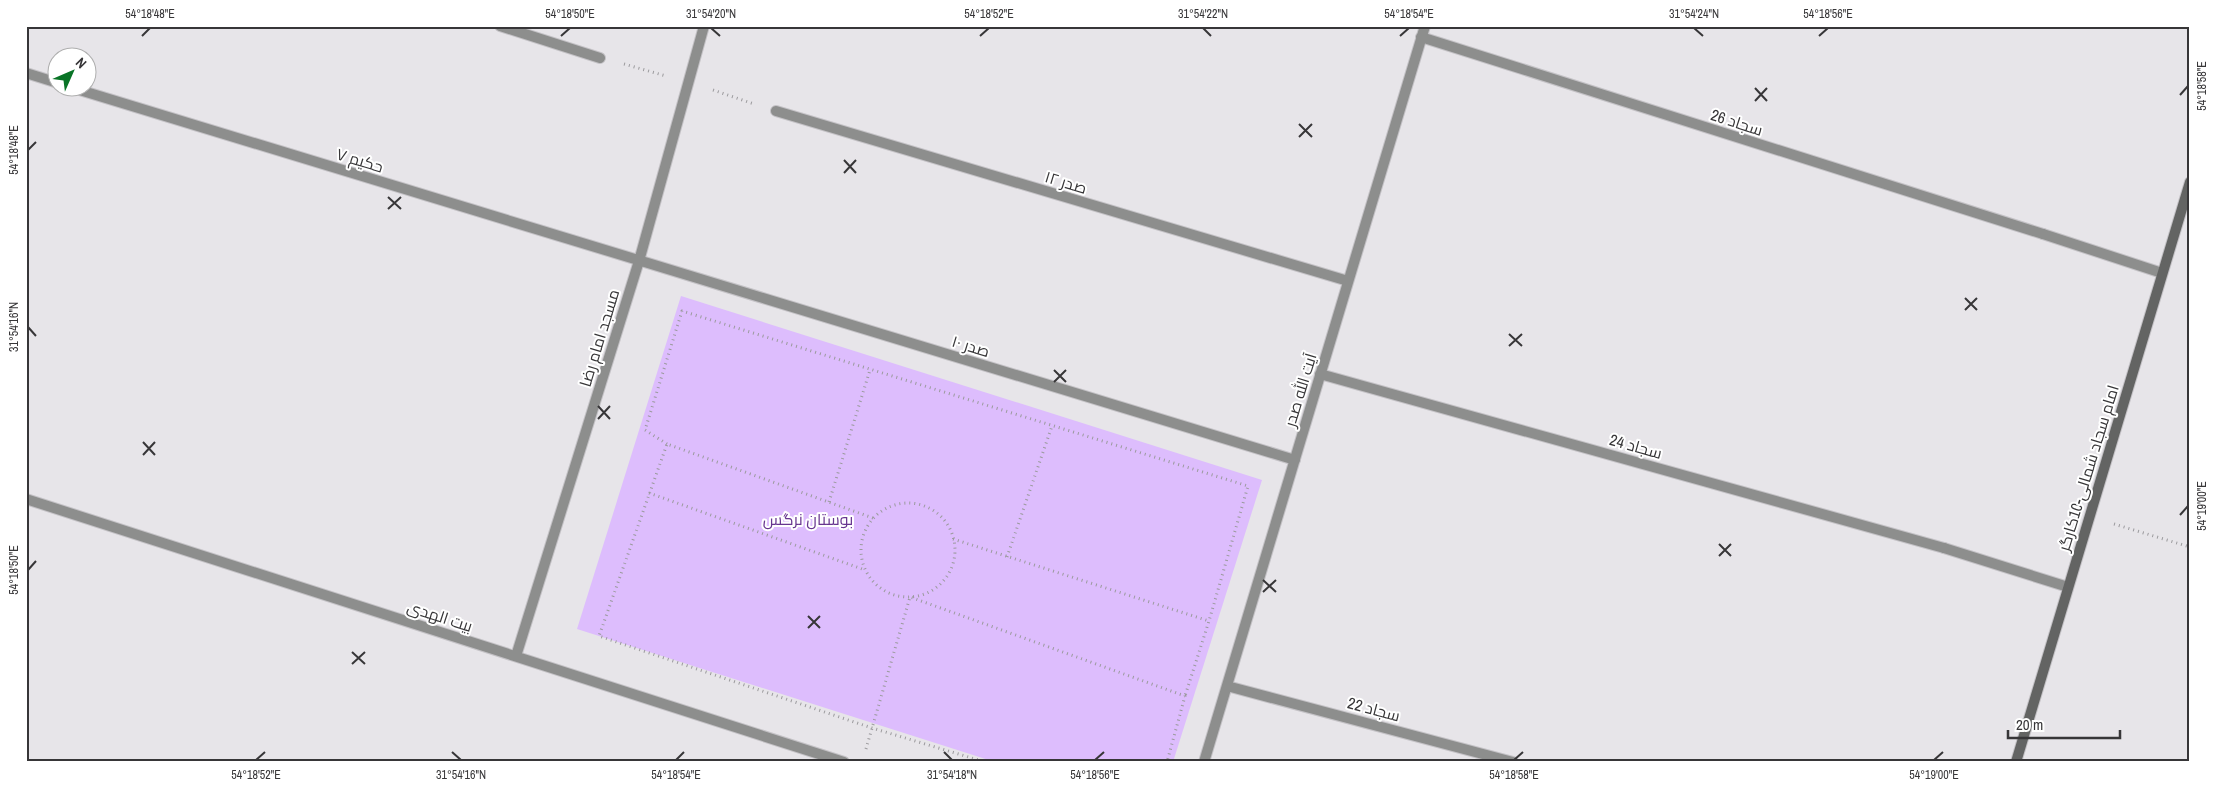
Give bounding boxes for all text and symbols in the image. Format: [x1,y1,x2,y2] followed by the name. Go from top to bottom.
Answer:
[125,6,175,22] text: 54°18'48"E
[545,6,595,22] text: 54°18'50"E
[686,6,736,22] text: 31°54'20"N
[964,6,1014,22] text: 54°18'52"E
[1178,6,1228,22] text: 31°54'22"N
[1384,6,1434,22] text: 54°18'54"E
[1669,6,1719,22] text: 31°54'24"N
[1803,6,1853,22] text: 54°18'56"E
[48,48,98,98] north arrow
[72,54,90,72] text: N
[2194,61,2210,111] text: 54°18'58"E
[1708,103,1766,141] street label: سجاد 26
[6,125,22,175] text: 54°18'48"E
[333,142,386,179] street label: حکیم ۷
[1042,165,1090,199] street label: صدر ۱۲
[574,287,625,390] street label: مسجد امام رضا
[6,302,22,352] text: 31°54'16"N
[949,330,993,362] street label: صدر ۱۰
[1278,350,1322,431] street label: آیت الله صدر
[2052,382,2125,555] street label: امام سجاد شمالی-10کارگر
[1607,428,1665,464] street label: سجاد 24
[2194,481,2210,531] text: 54°19'00"E
[763,508,853,530] park label: بوستان نرگس
[6,545,22,595] text: 54°18'50"E
[404,595,476,637] street label: بیت الهدی
[1345,691,1403,727] street label: سجاد 22
[2008,708,2121,740] scale bar
[2016,714,2043,735] text: 20 m
[231,767,281,783] text: 54°18'52"E
[436,767,486,783] text: 31°54'16"N
[651,767,701,783] text: 54°18'54"E
[927,767,977,783] text: 31°54'18"N
[1070,767,1120,783] text: 54°18'56"E
[1489,767,1539,783] text: 54°18'58"E
[1909,767,1959,783] text: 54°19'00"E

